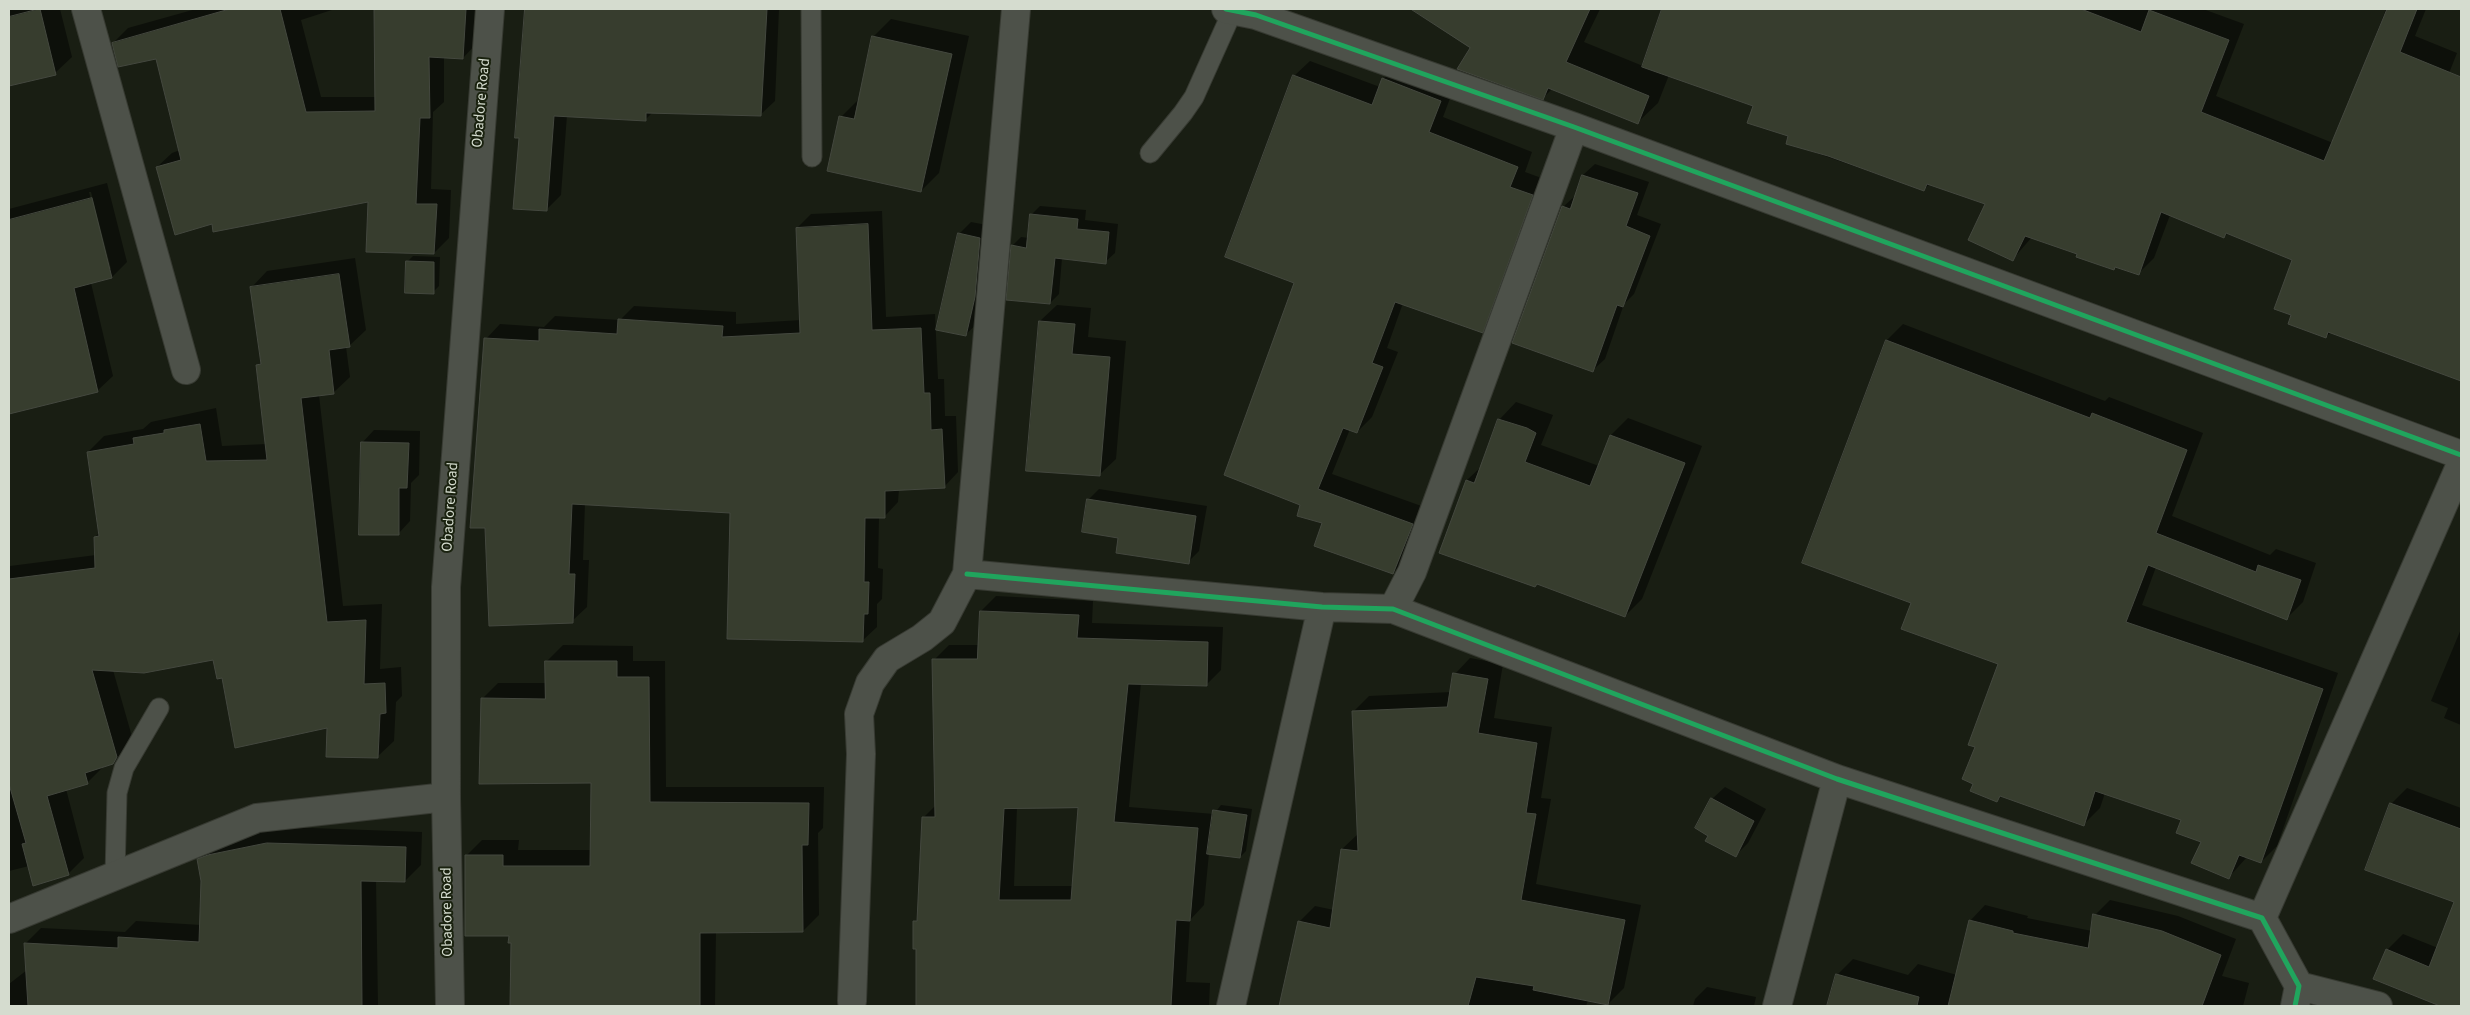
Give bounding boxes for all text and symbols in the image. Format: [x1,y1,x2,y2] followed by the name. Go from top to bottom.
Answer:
[469,58,495,148] street label: Obadore Road
[439,462,463,552] street label: Obadore Road
[438,867,458,957] street label: Obadore Road

